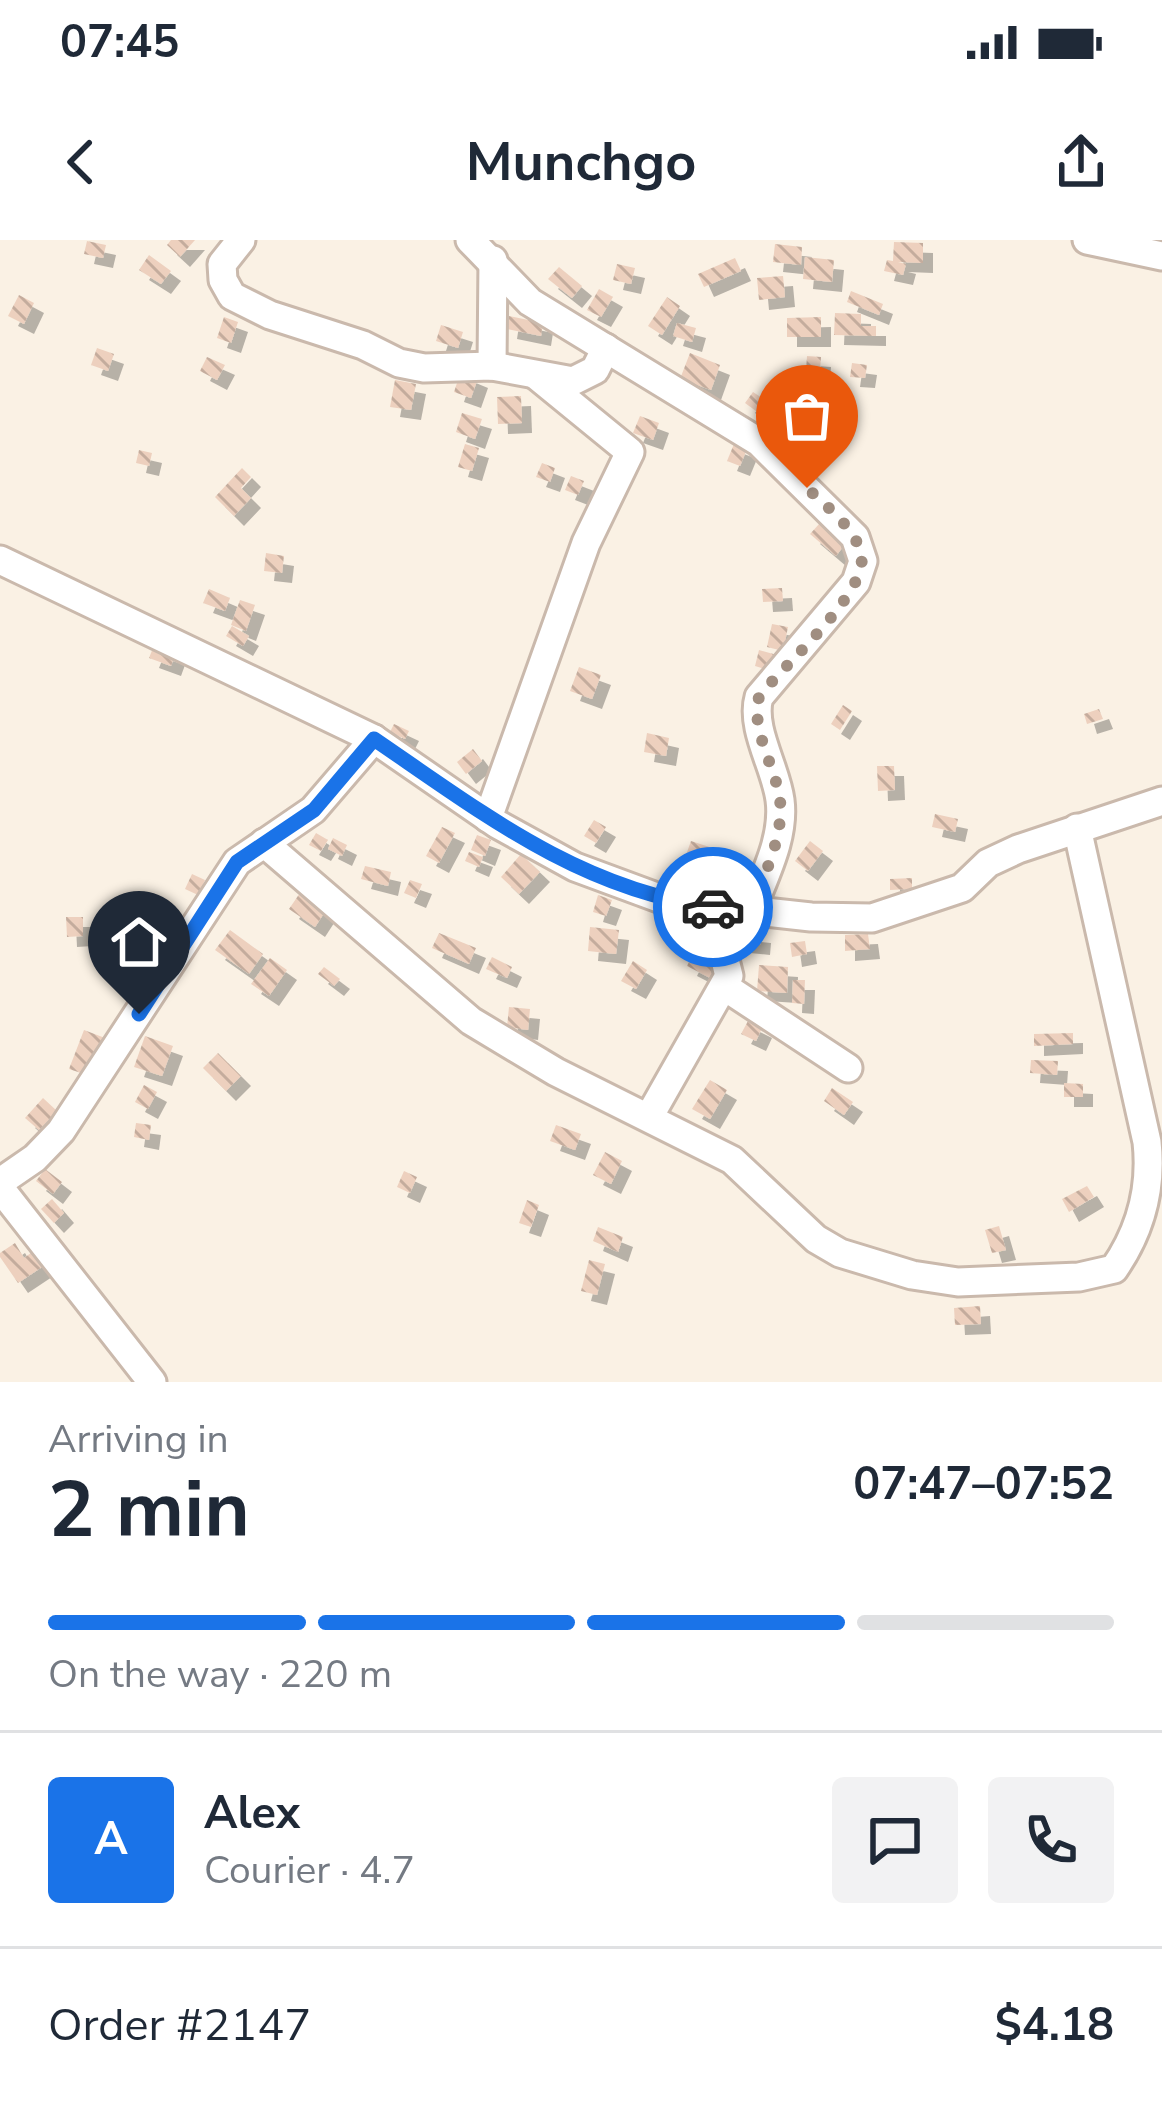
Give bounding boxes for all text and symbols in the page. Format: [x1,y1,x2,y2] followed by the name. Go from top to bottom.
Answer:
[60,12,179,73] text: 07:45
[466,125,696,199] text: Munchgo
[48,129,114,195] icon: back
[1048,129,1114,195] icon: share
[756,365,858,488] pin
[774,383,840,449] icon: bag
[653,847,773,967] courier
[680,874,746,940] icon: car
[88,891,190,1014] pin
[106,909,172,975] icon: home
[48,1413,229,1466] text: Arriving in
[853,1454,1114,1515] text: 07:47–07:52
[48,1457,250,1564] text: 2 min
[48,1648,392,1701] text: On the way · 220 m
[832,1777,958,1903] button: chat
[988,1777,1114,1903] button: phone
[204,1783,300,1844] text: Alex
[94,1809,128,1870] text: A
[204,1844,415,1897] text: Courier · 4.7
[48,1995,311,2056] text: Order #2147
[995,1995,1114,2056] text: $4.18

